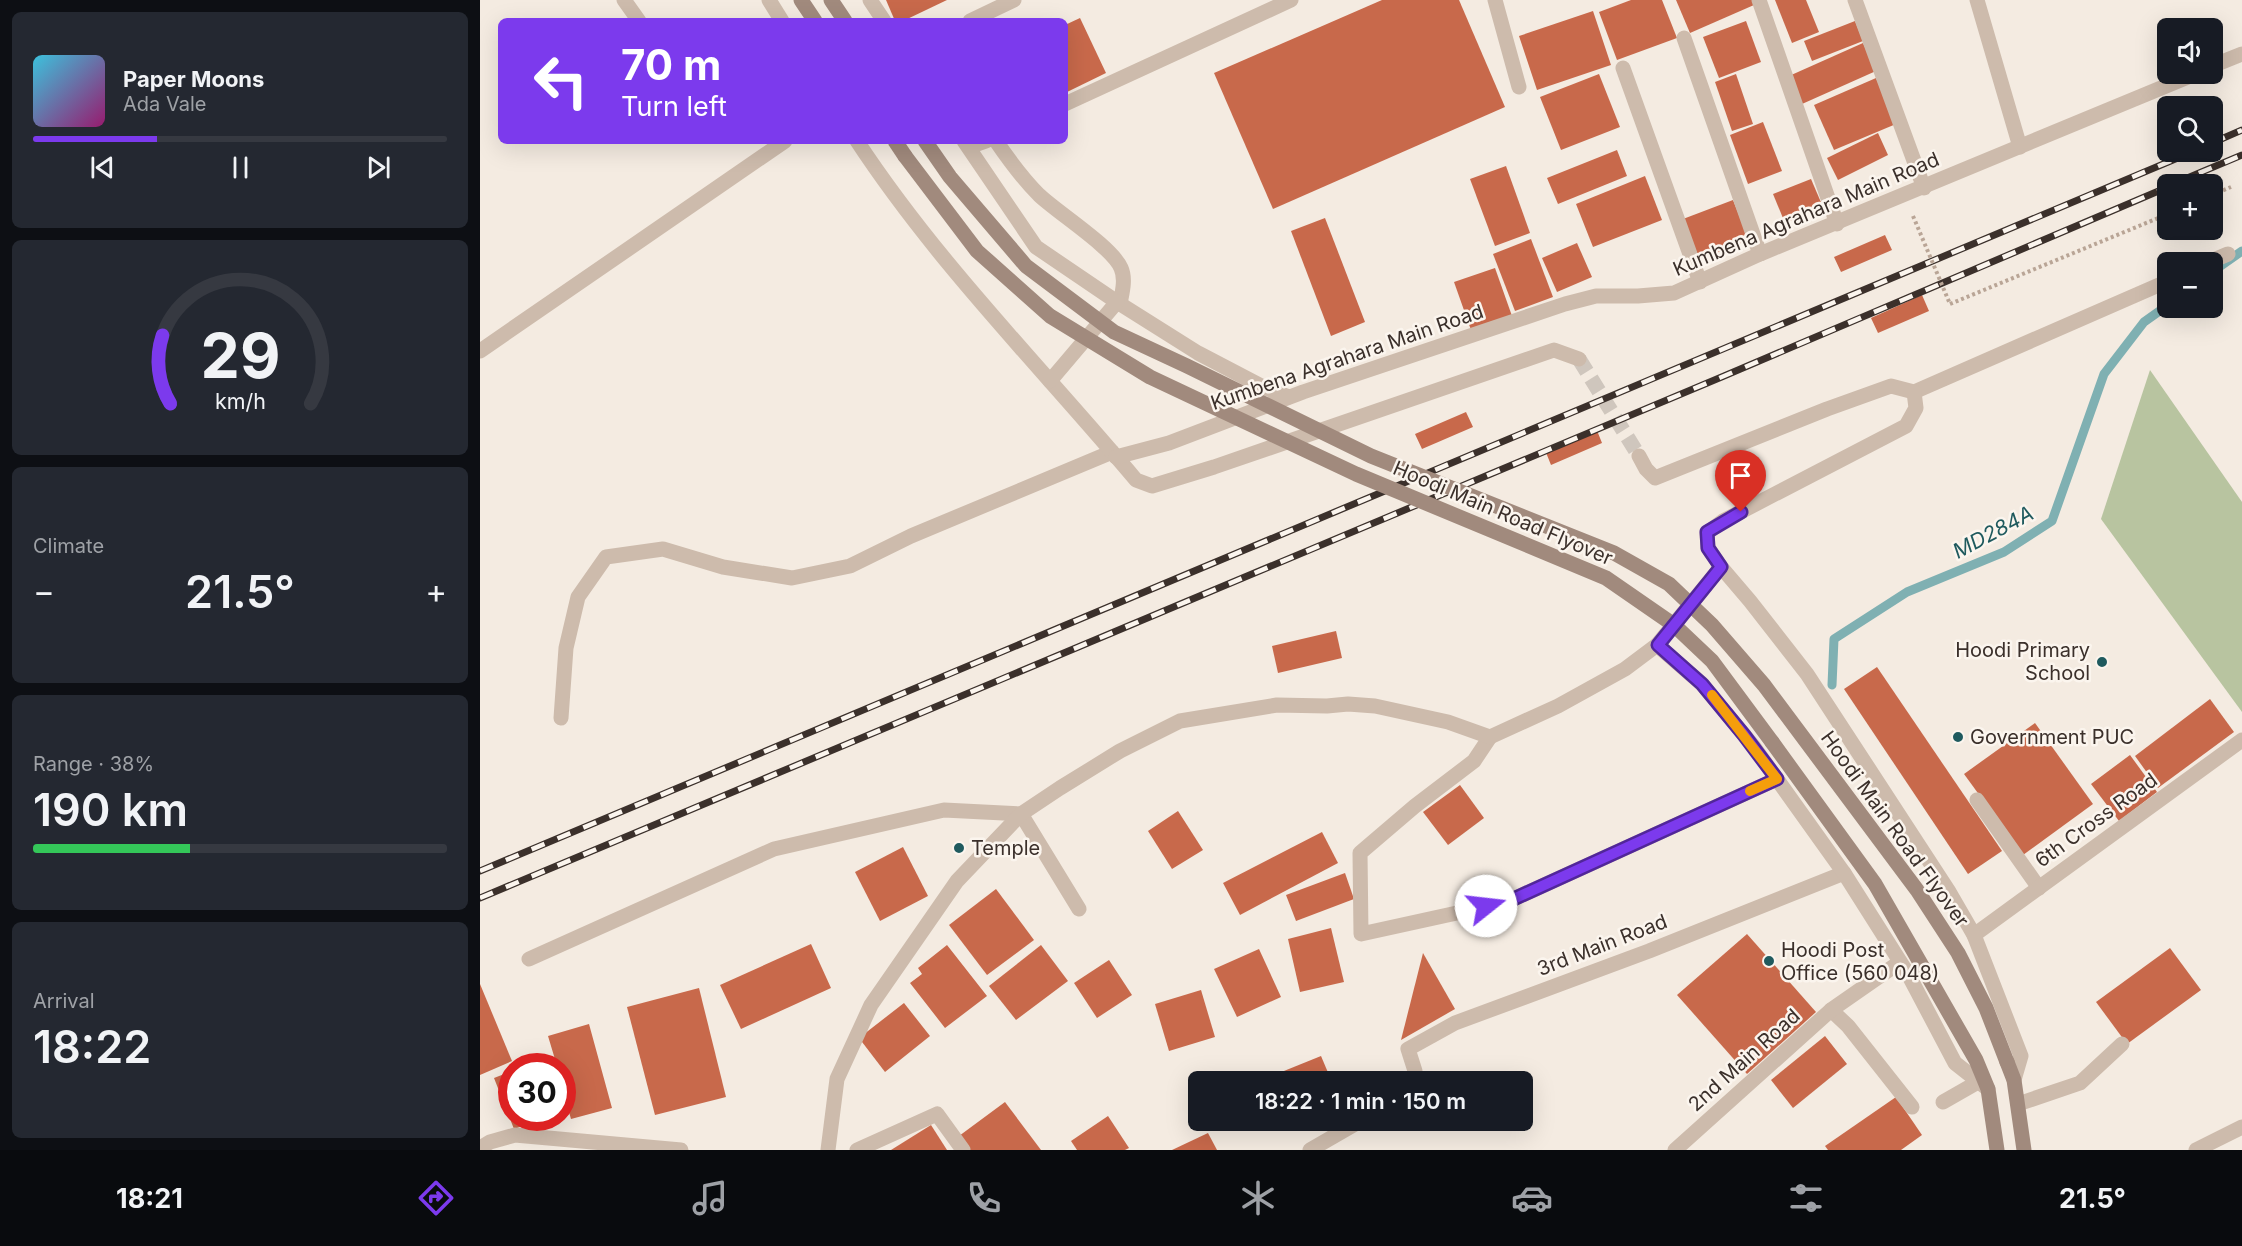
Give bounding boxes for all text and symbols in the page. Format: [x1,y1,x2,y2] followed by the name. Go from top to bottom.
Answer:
[2157,18,2223,318] map controls
[2157,18,2223,84] button: sound
[621,39,721,90] text: 70 m
[522,42,600,120] icon: left
[123,66,264,92] text: Paper Moons
[621,90,727,123] text: Turn left
[123,92,206,116] text: Ada Vale
[2157,96,2223,162] button: search
[1669,147,1943,281] street label: Kumbena Agrahara Main Road
[86,151,119,184] icon: previous
[224,151,257,184] icon: pause
[362,151,395,184] icon: next
[2157,174,2223,240] button: +
[2157,252,2223,318] button: −
[1208,299,1486,415] street label: Kumbena Agrahara Main Road
[200,319,280,394] text: 29
[215,389,265,415] text: km/h
[1715,450,1766,512] pin
[1390,456,1617,570] street label: Hoodi Main Road Flyover
[1724,459,1757,492] icon: arrive
[1948,500,2038,564] water label: MD284A
[33,534,104,558] text: Climate
[185,564,295,619] text: 21.5°
[33,571,55,611] text: −
[425,571,447,611] text: +
[1955,638,2090,685] place label: Hoodi Primary School
[2095,655,2109,669] marker: Hoodi Primary School
[1970,725,2134,749] place label: Government PUC
[1816,726,1974,932] street label: Hoodi Main Road Flyover
[1951,730,1965,744] marker: Government PUC
[33,752,154,776] text: Range · 38%
[2030,768,2162,872] street label: 6th Cross Road
[33,782,188,837] text: 190 km
[971,836,1040,860] place label: Temple
[952,841,966,855] marker: Temple
[1454,874,1518,938] position arrow
[1534,909,1670,981] street label: 3rd Main Road
[1781,938,1939,985] place label: Hoodi Post Office (560 048)
[1762,954,1776,968] marker: Hoodi Post Office (560 048)
[33,989,95,1013] text: Arrival
[1683,1004,1805,1116] street label: 2nd Main Road
[33,1019,151,1074] text: 18:22
[498,1053,576,1131] speed limit sign: 30
[1255,1088,1466,1114] text: 18:22 · 1 min · 150 m
[415,1177,457,1219] icon: directions
[689,1177,731,1219] icon: music
[963,1177,1005,1219] icon: phone
[1237,1177,1279,1219] icon: climate
[1511,1177,1553,1219] icon: car
[1785,1177,1827,1219] icon: filters
[116,1182,183,1215] text: 18:21
[2059,1182,2126,1215] text: 21.5°

